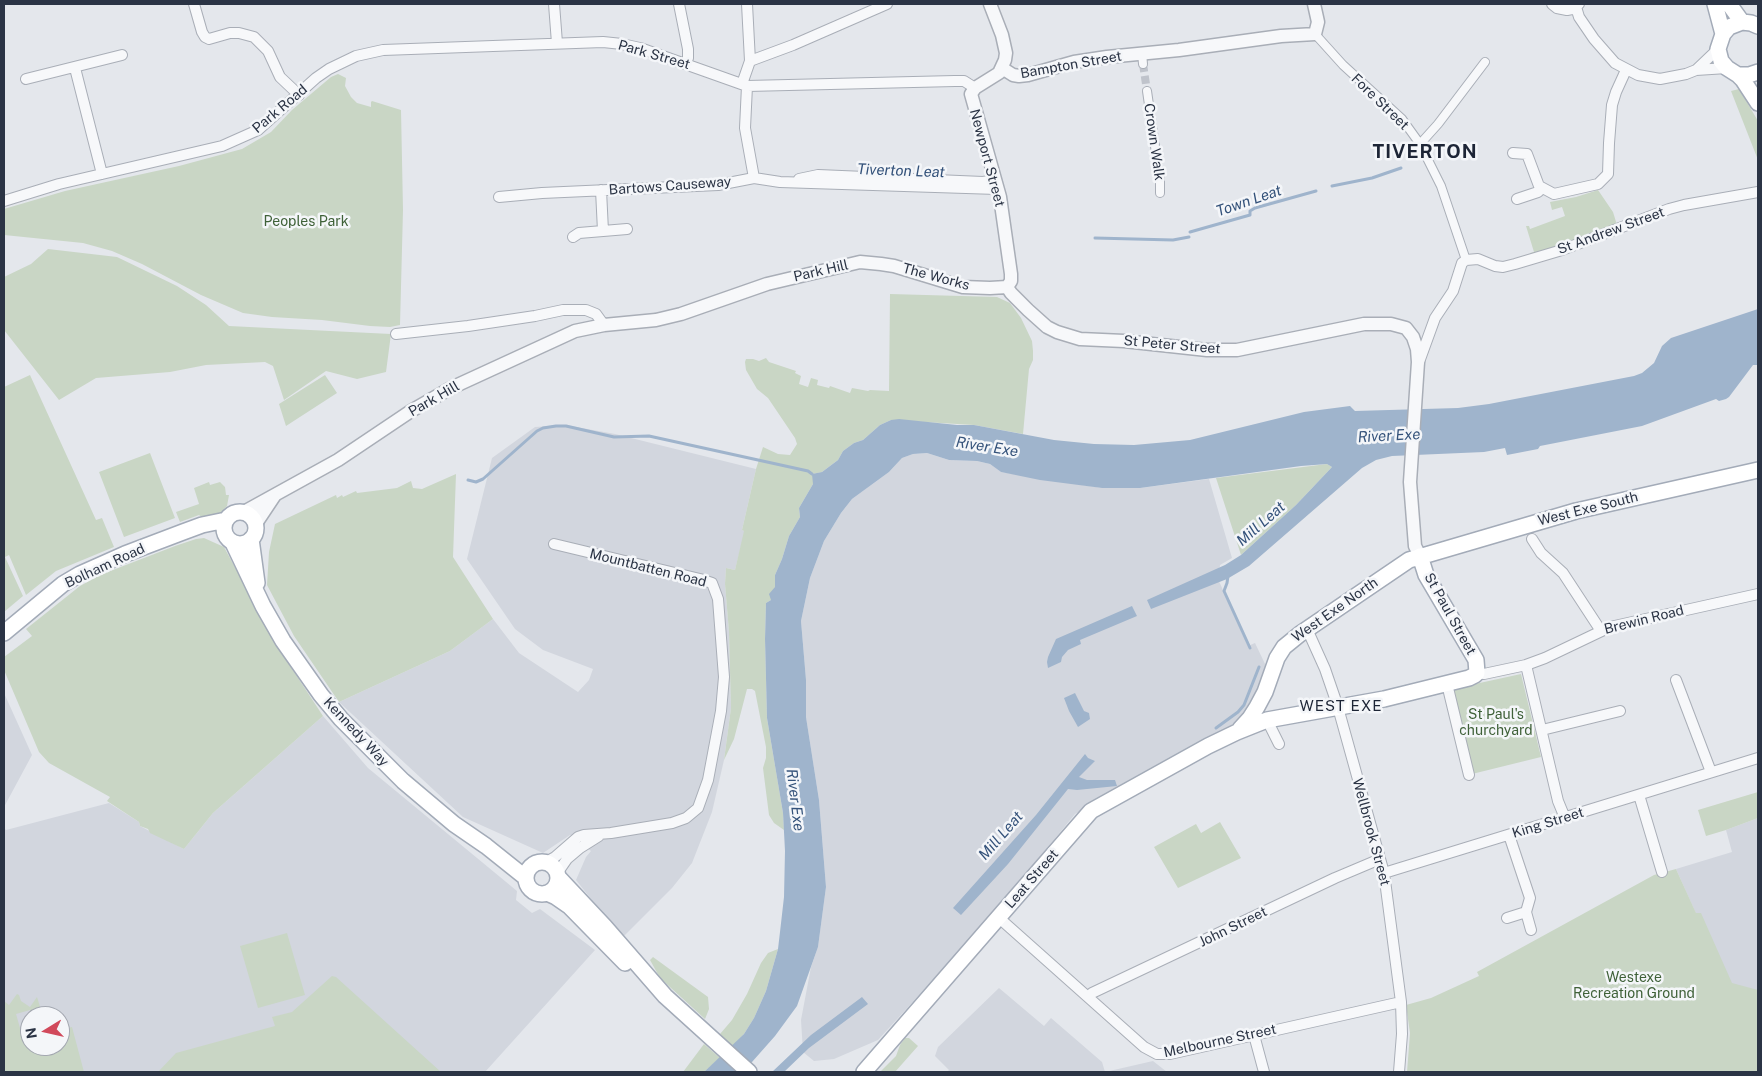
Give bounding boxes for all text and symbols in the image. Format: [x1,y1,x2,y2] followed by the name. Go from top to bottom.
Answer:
[616,37,692,73] street label: Park Street
[1019,48,1123,82] street label: Bampton Street
[1348,70,1412,134] street label: Fore Street
[249,81,311,137] street label: Park Road
[1140,102,1168,182] street label: Crown Walk
[966,107,1008,209] street label: Newport Street
[1371,141,1479,163] district label: TIVERTON
[857,160,945,182] water label: Tiverton Leat
[608,173,732,199] street label: Bartows Causeway
[1214,181,1284,221] water label: Town Leat
[1555,204,1667,258] street label: St Andrew Street
[263,214,349,230] park label: Peoples Park
[792,257,850,285] street label: Park Hill
[901,260,971,294] street label: The Works
[1123,332,1221,358] street label: St Peter Street
[406,378,462,420] street label: Park Hill
[1357,425,1421,447] water label: River Exe
[955,433,1019,461] water label: River Exe
[1536,488,1640,530] street label: West Exe South
[1233,498,1289,550] water label: Mill Leat
[62,540,148,592] street label: Bolham Road
[588,545,708,591] street label: Mountbatten Road
[1421,570,1479,658] street label: St Paul Street
[1289,574,1381,646] street label: West Exe North
[1602,602,1686,638] street label: Brewin Road
[320,694,392,770] street label: Kennedy Way
[1298,697,1384,715] district label: WEST EXE
[1459,707,1533,740] park label: St Paul's churchyard
[782,768,808,832] water label: River Exe
[1349,776,1393,888] street label: Wellbrook Street
[1510,804,1586,842] street label: King Street
[975,808,1027,864] water label: Mill Leat
[1002,846,1062,912] street label: Leat Street
[1196,903,1270,951] street label: John Street
[1573,970,1695,1002] park label: Westexe Recreation Ground
[20,1006,70,1056] north arrow
[1162,1021,1278,1061] street label: Melbourne Street
[22,1027,40,1040] text: N

